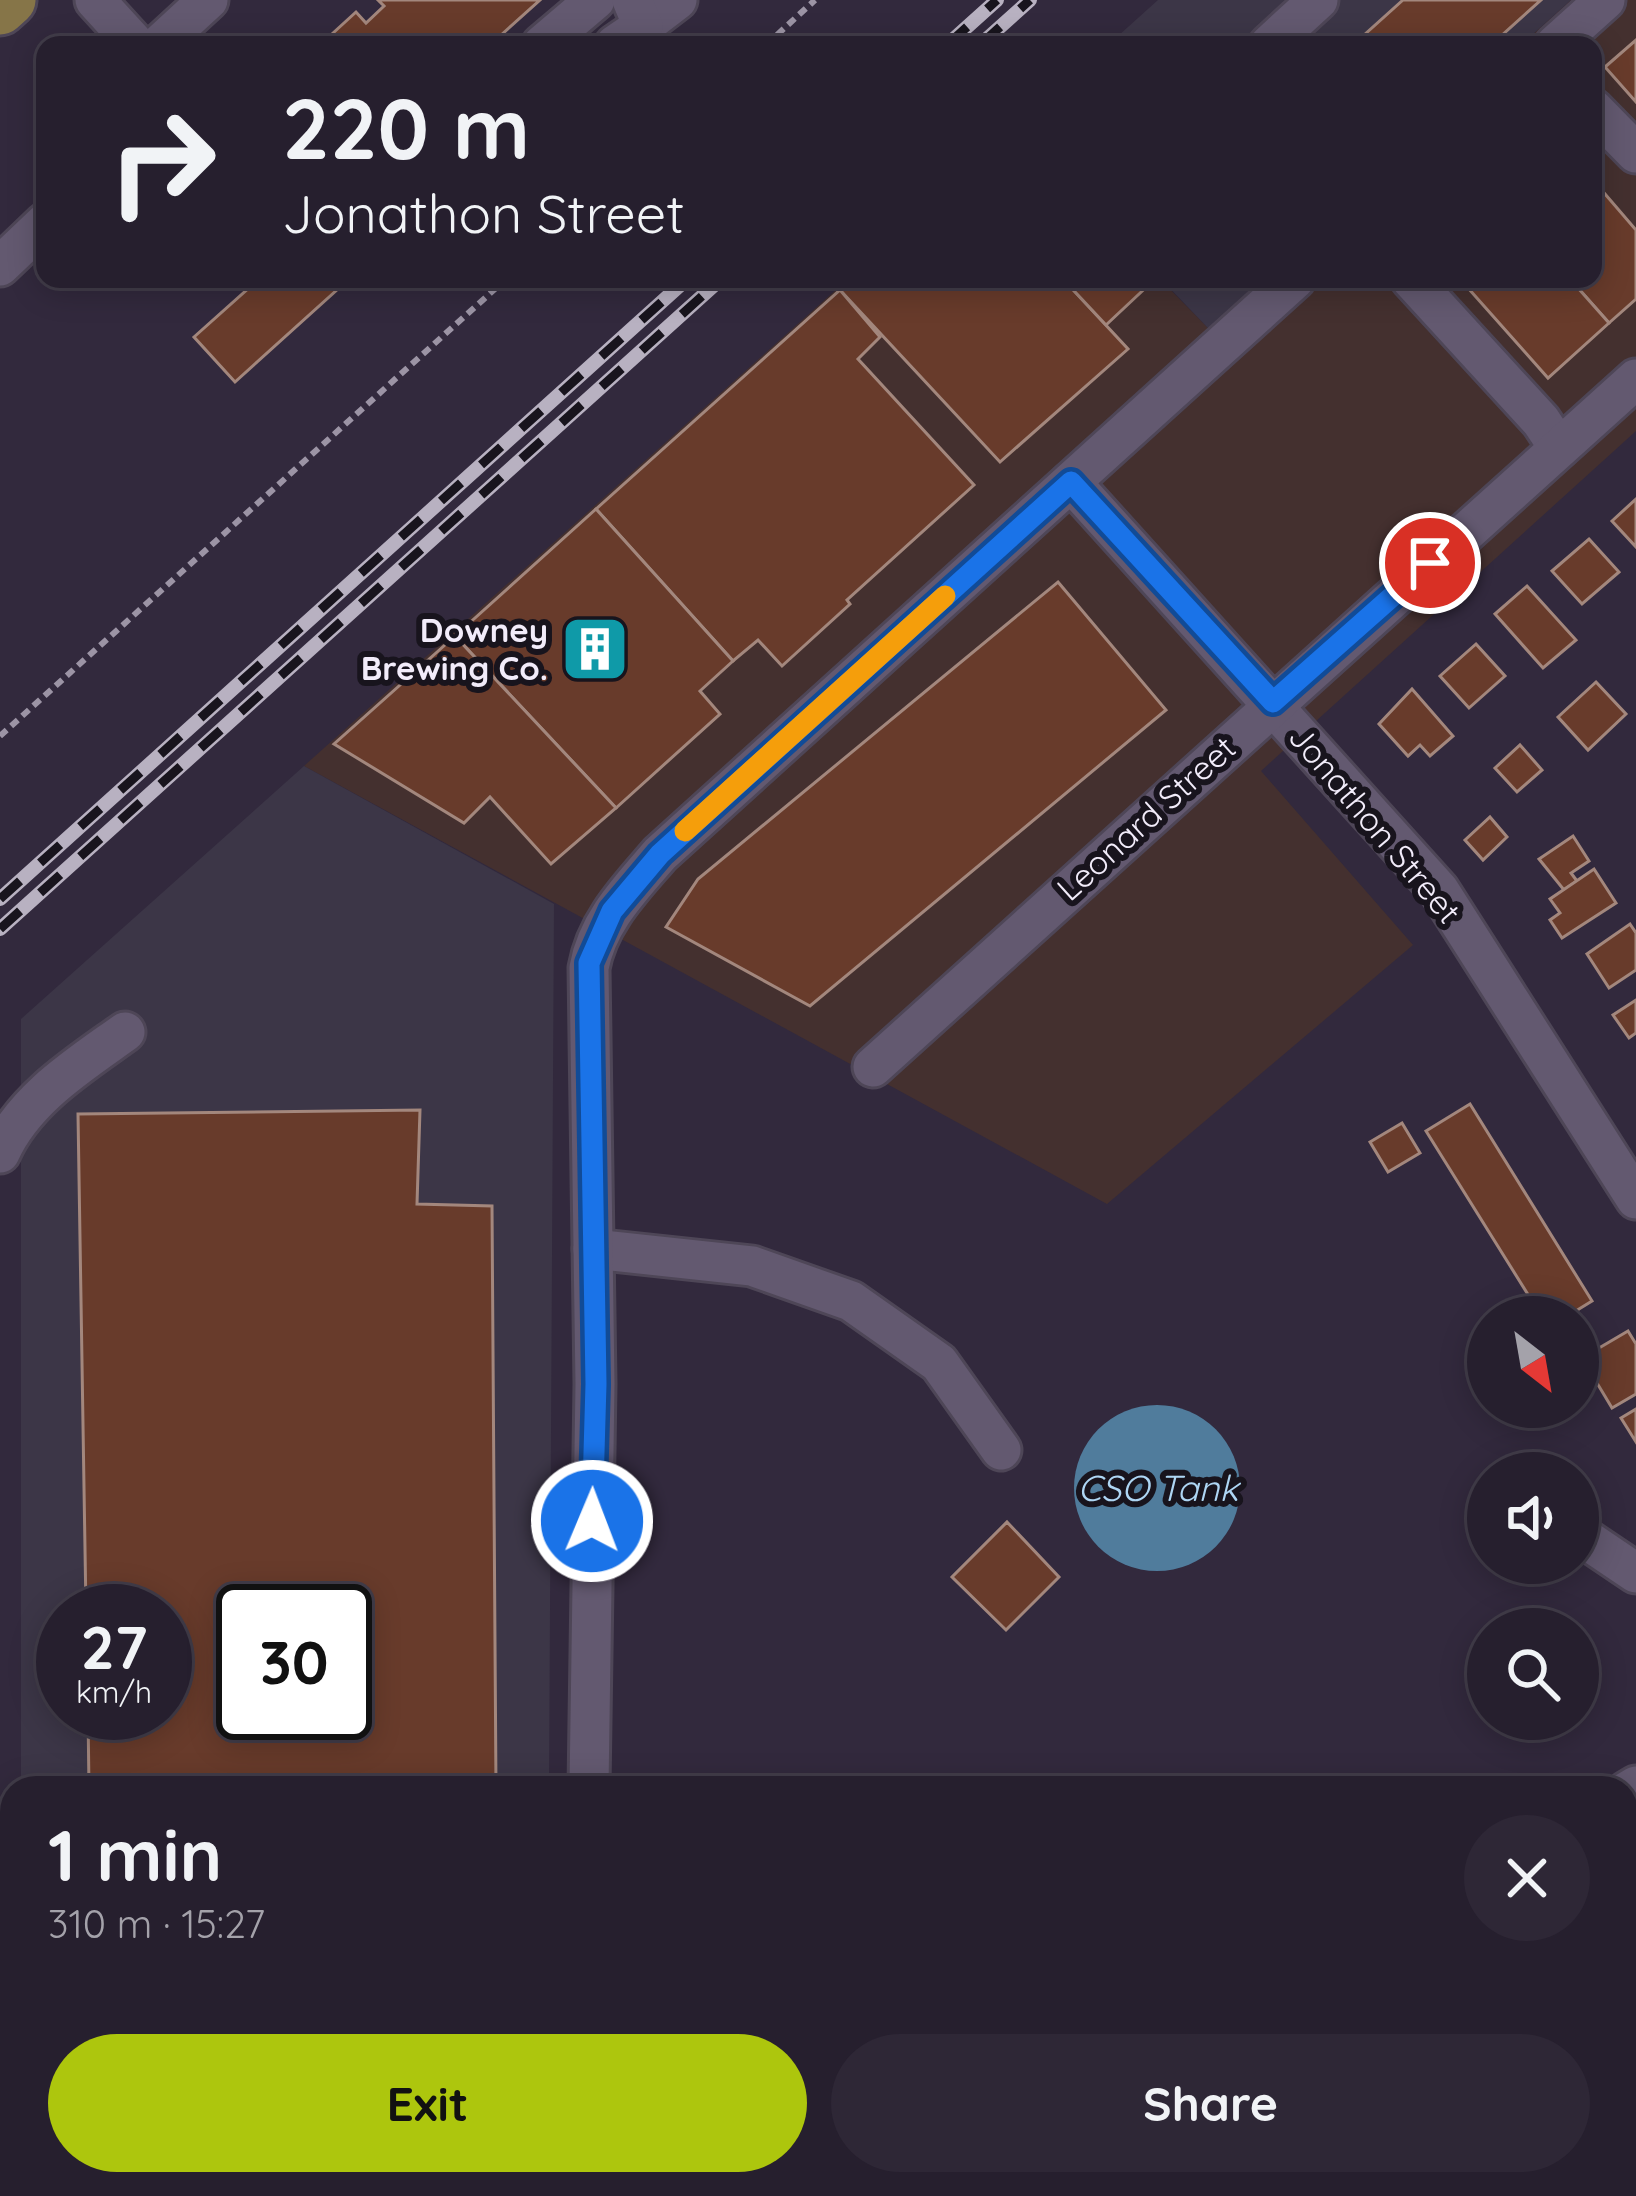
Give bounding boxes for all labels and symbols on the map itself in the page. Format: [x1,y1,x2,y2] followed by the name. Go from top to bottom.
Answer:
[1379,512,1481,614] pin
[361,609,548,688] place label: Downey Brewing Co.
[560,614,630,684] building icon: Downey Brewing Co.
[1281,716,1470,931] street label: Jonathon Street
[1048,727,1244,909] street label: Leonard Street
[1467,1296,1599,1428] north arrow
[529,1458,655,1584] position arrow
[1077,1465,1241,1510] water label: CSO Tank
[216,1584,372,1740] speed limit sign: 30

